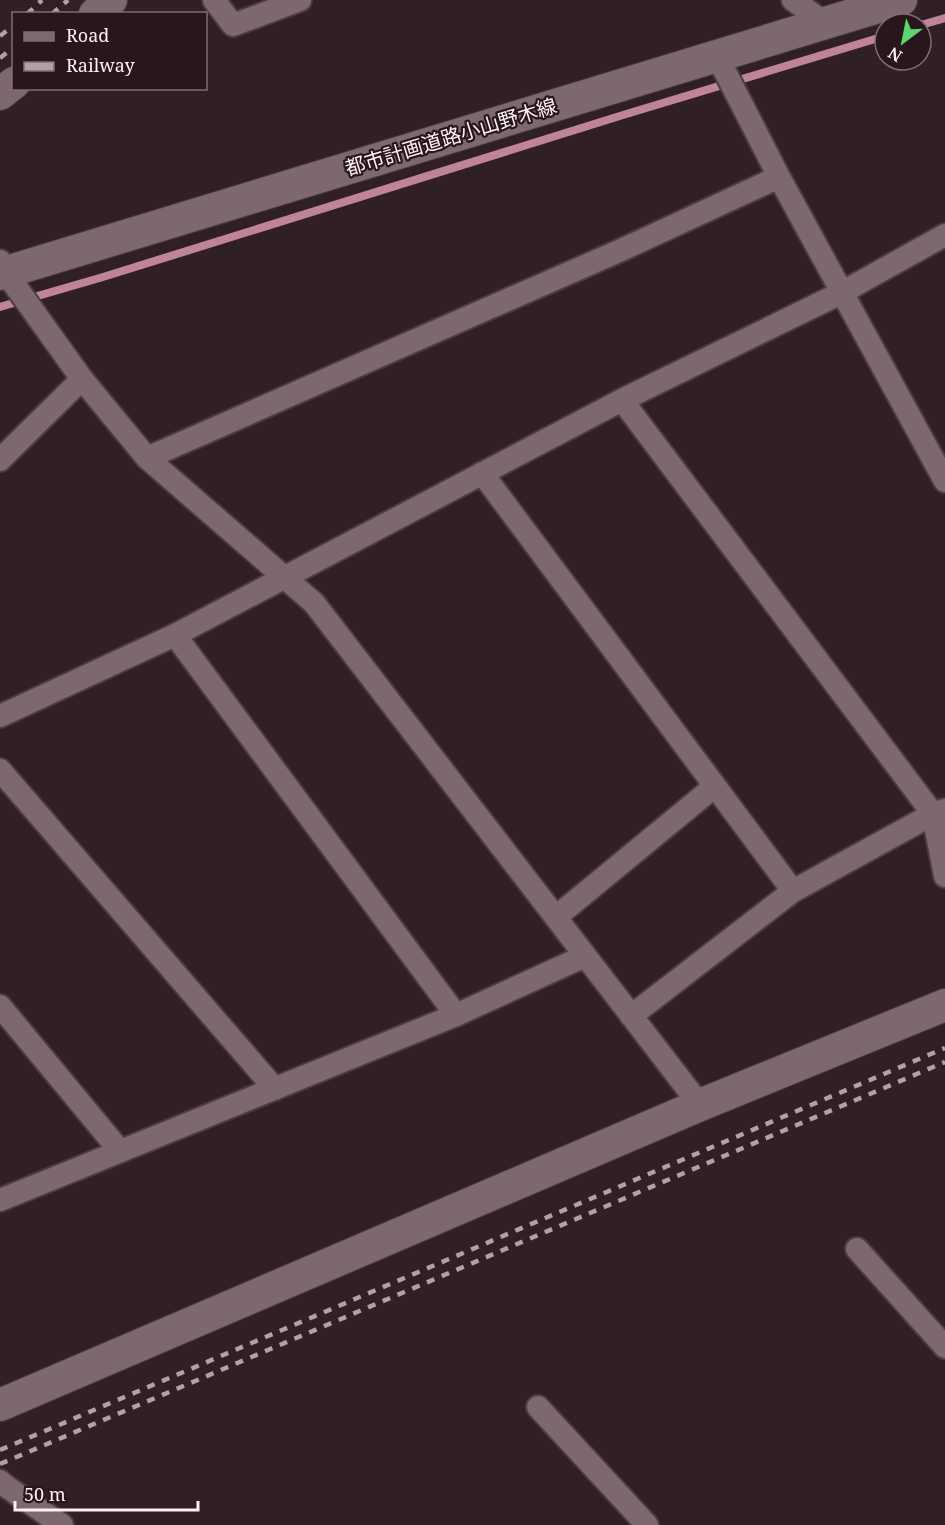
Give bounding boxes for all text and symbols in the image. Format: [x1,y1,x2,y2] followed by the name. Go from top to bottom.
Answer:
[12,12,207,90] legend
[873,12,933,72] north arrow
[66,23,109,47] text: Road
[884,42,906,67] text: N
[66,53,136,77] text: Railway
[342,91,560,182] street label: 都市計画道路小山野木線
[15,1474,198,1512] scale bar
[24,1482,66,1506] text: 50 m

